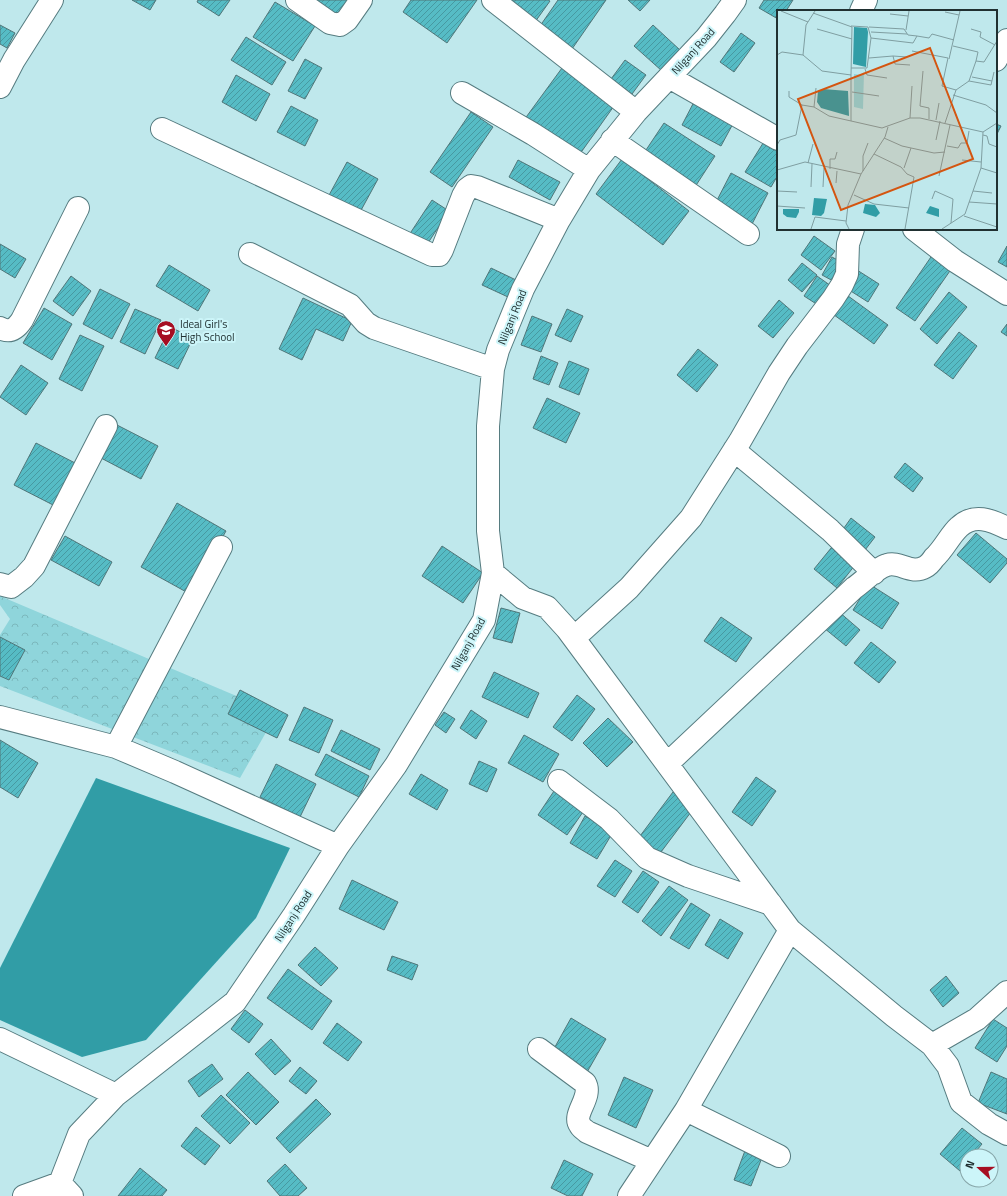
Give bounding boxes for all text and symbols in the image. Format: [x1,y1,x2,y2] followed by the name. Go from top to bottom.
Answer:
[777,10,997,230] inset map
[668,24,719,78] street label: Nilganj Road
[494,287,530,347] street label: Nilganj Road
[180,316,235,345] place label: Ideal Girl's High School
[155,319,177,347] school or university icon: Ideal Girl's High School
[447,615,489,673] street label: Nilganj Road
[270,887,316,945] street label: Nilganj Road
[959,1148,999,1188] north arrow
[961,1158,978,1171] text: N

